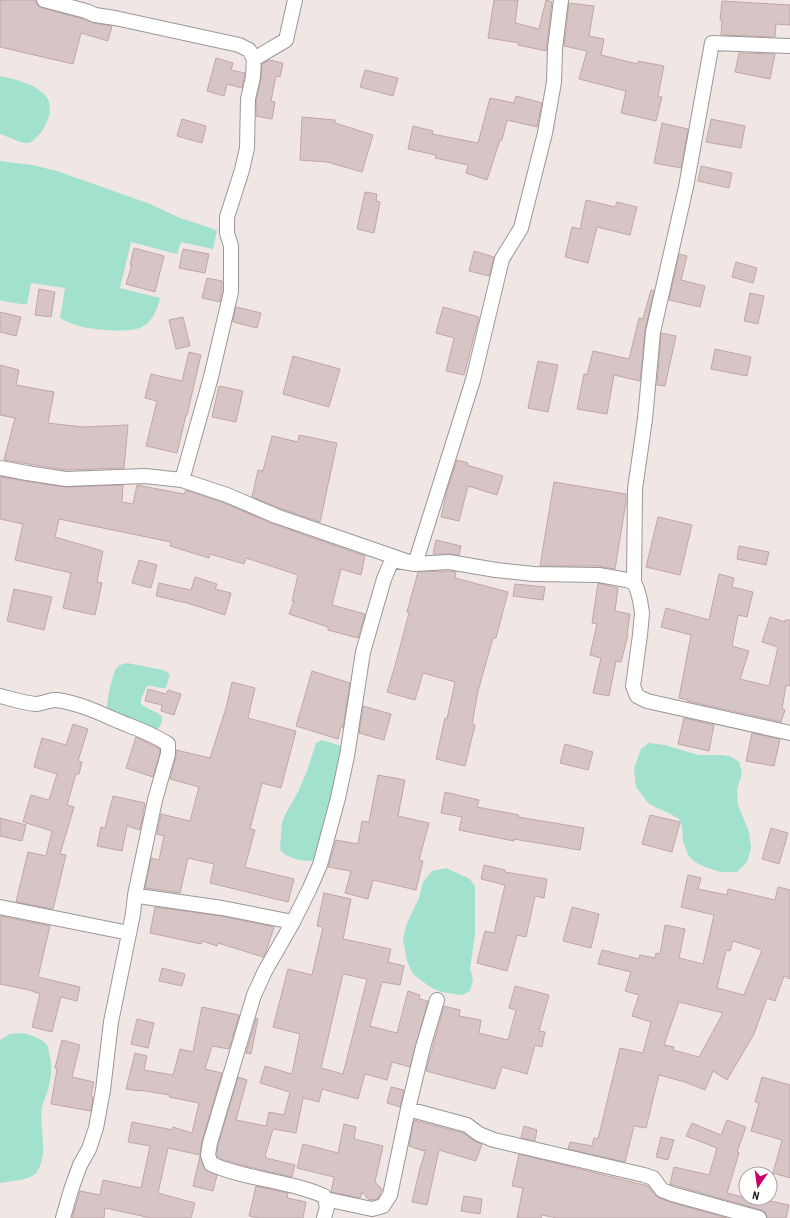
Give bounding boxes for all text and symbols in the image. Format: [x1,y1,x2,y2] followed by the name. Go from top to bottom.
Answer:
[738,1166,778,1206] north arrow
[751,1188,761,1202] text: N

